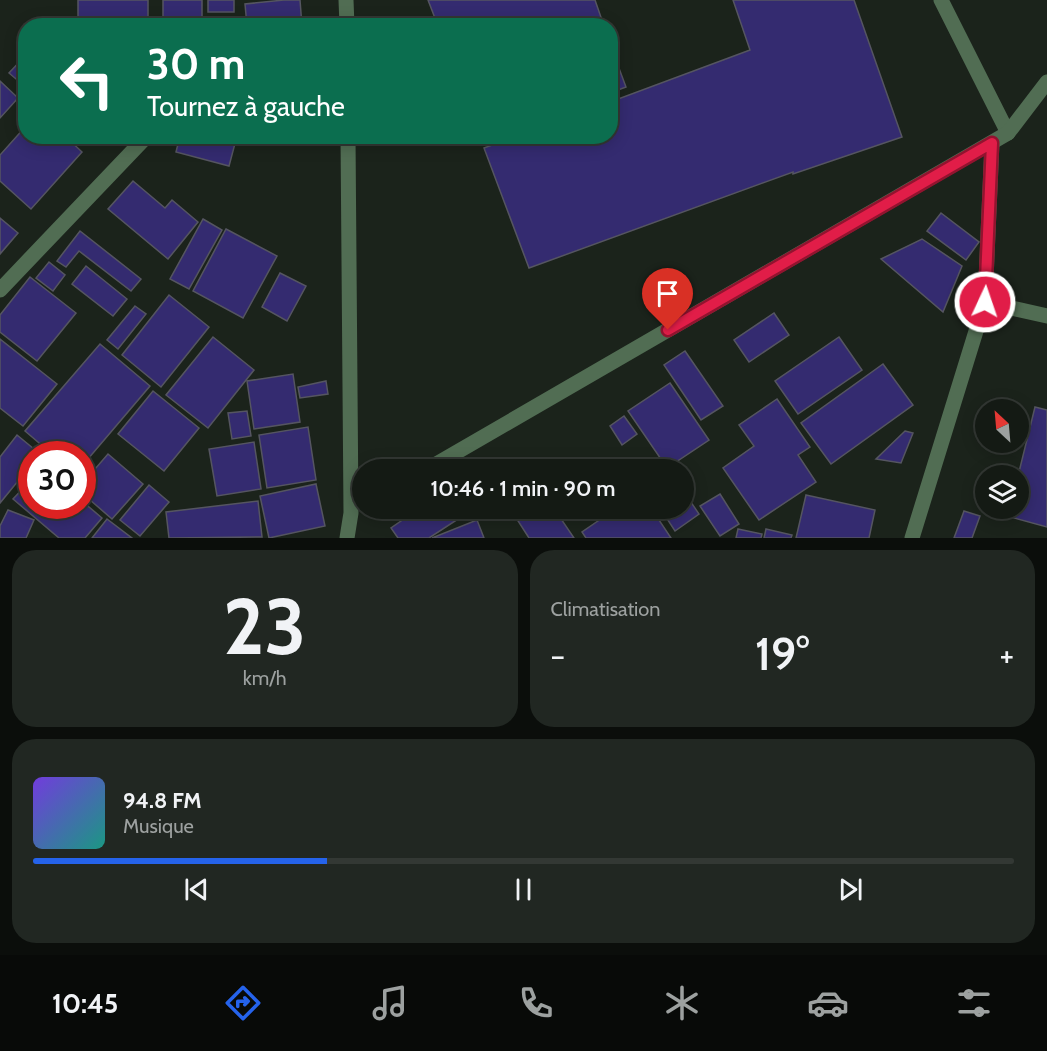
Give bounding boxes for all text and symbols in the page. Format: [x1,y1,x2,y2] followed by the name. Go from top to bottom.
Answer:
[147,38,245,90] text: 30 m
[48,42,126,120] icon: left
[147,90,345,123] text: Tournez à gauche
[642,268,693,330] pin
[953,270,1017,334] position arrow
[651,277,684,310] icon: arrive
[975,399,1029,453] north arrow
[975,399,1029,519] map controls
[18,441,96,519] speed limit sign: 30
[975,465,1029,519] button: layers
[430,475,616,502] text: 10:46 · 1 min · 90 m
[223,579,306,674] text: 23
[551,597,661,621] text: Climatisation
[755,627,809,681] text: 19°
[551,635,565,675] text: −
[999,635,1014,675] text: +
[243,666,287,690] text: km/h
[123,787,202,814] text: 94.8 FM
[123,814,194,838] text: Musique
[180,873,213,906] icon: previous
[507,873,540,906] icon: pause
[834,873,867,906] icon: next
[222,982,264,1024] icon: directions
[369,982,411,1024] icon: music
[515,982,557,1024] icon: phone
[661,982,703,1024] icon: climate
[807,982,849,1024] icon: car
[953,982,995,1024] icon: filters
[52,987,118,1020] text: 10:45

